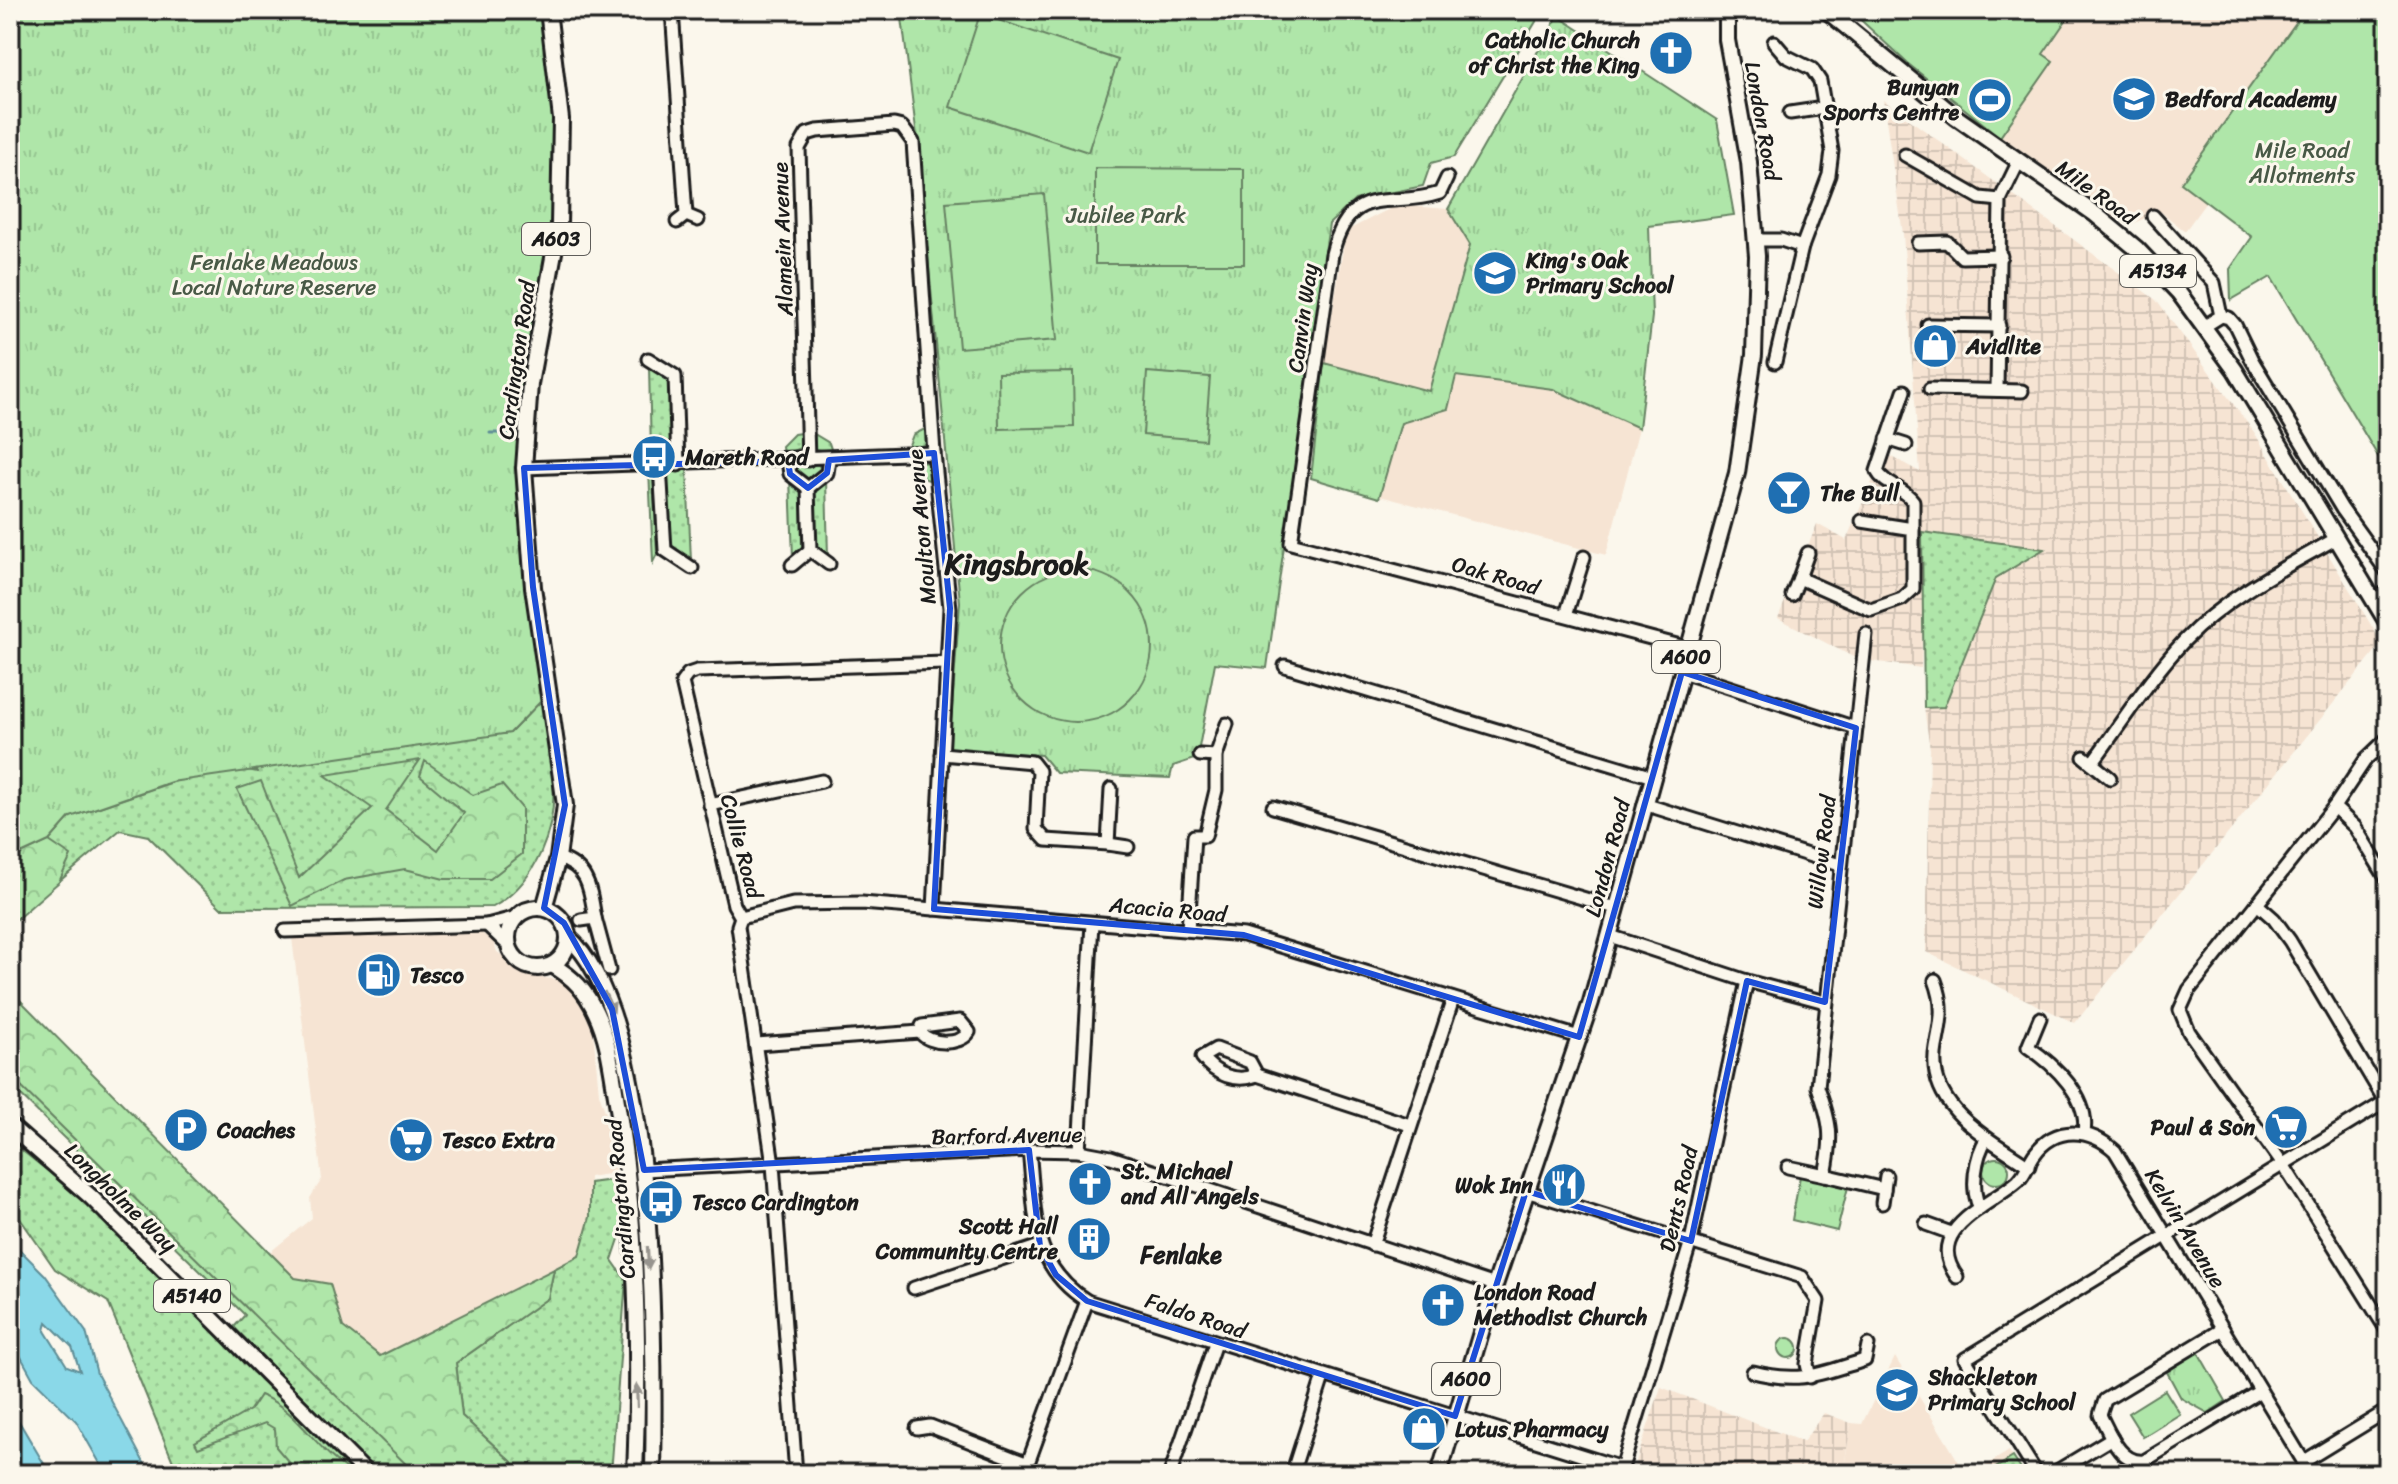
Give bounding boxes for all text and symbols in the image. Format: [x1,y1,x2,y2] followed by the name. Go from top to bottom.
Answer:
[1468,21,1640,85] place label: Catholic Church of Christ the King
[1647,29,1695,77] church icon: Catholic Church of Christ the King
[1733,58,1792,185] street label: London Road
[1822,68,1959,132] place label: Bunyan Sports Centre
[2110,75,2158,123] school or university icon: Bedford Academy
[1966,76,2014,124] sports icon: Bunyan Sports Centre
[2165,80,2337,119] place label: Bedford Academy
[2248,131,2356,195] park label: Mile Road Allotments
[2047,149,2147,237] street label: Mile Road
[760,161,805,318] street label: Alamein Avenue
[1065,196,1186,235] park label: Jubilee Park
[522,223,590,255] road number: A603
[1525,241,1675,305] place label: King's Oak Primary School
[172,243,376,307] park label: Fenlake Meadows Local Nature Reserve
[1471,249,1519,297] school or university icon: King's Oak Primary School
[2120,255,2196,287] road number: A5134
[1276,260,1330,375] street label: Canvin Way
[486,277,547,442] street label: Cardington Road
[1911,322,1959,370] shop icon: Avidlite
[1965,327,2041,366] place label: Avidlite
[630,433,678,481] bus stop icon: Mareth Road
[684,438,810,477] place label: Mareth Road
[895,447,948,606] street label: Moulton Avenue
[1765,469,1813,517] bar icon: The Bull
[1820,474,1900,513] place label: The Bull
[944,537,1090,591] district label: Kingsbrook
[1447,544,1546,607] street label: Oak Road
[1652,641,1720,673] road number: A600
[709,789,775,904] street label: Collie Road
[1795,791,1848,911] street label: Willow Road
[1573,794,1642,921] street label: London Road
[1107,885,1230,934] street label: Acacia Road
[355,951,403,999] fuel station icon: Tesco
[410,956,465,995] place label: Tesco
[602,991,615,1014] one-way arrow
[2262,1103,2310,1151] supermarket icon: Paul & Son
[162,1106,210,1154] parking icon: Coaches
[2151,1108,2255,1147] place label: Paul & Son
[216,1111,296,1150] place label: Coaches
[931,1115,1083,1156] street label: Barford Avenue
[387,1116,435,1164] supermarket icon: Tesco Extra
[594,1116,647,1280] street label: Cardington Road
[442,1121,556,1160] place label: Tesco Extra
[55,1133,187,1263] street label: Longholme Way
[1647,1141,1710,1256] street label: Dents Road
[1120,1152,1260,1216] place label: St. Michael and All Angels
[1066,1160,1114,1208] church icon: St. Michael and All Angels
[2134,1160,2237,1296] street label: Kelvin Avenue
[1540,1161,1588,1209] restaurant icon: Wok Inn
[1455,1166,1533,1205] place label: Wok Inn
[637,1178,685,1226] bus stop icon: Tesco Cardington
[692,1183,859,1222] place label: Tesco Cardington
[875,1207,1059,1271] place label: Scott Hall Community Centre
[1065,1215,1113,1263] building icon: Scott Hall Community Centre
[1139,1234,1222,1276] district label: Fenlake
[642,1246,655,1271] one-way arrow
[1473,1273,1648,1337] place label: London Road Methodist Church
[154,1280,230,1312] road number: A5140
[1140,1281,1253,1351] street label: Faldo Road
[1419,1281,1467,1329] church icon: London Road Methodist Church
[1927,1358,2077,1422] place label: Shackleton Primary School
[1432,1363,1500,1395] road number: A600
[1873,1366,1921,1414] school or university icon: Shackleton Primary School
[631,1383,644,1408] one-way arrow
[1400,1405,1448,1453] shop icon: Lotus Pharmacy
[1455,1410,1609,1449] place label: Lotus Pharmacy

